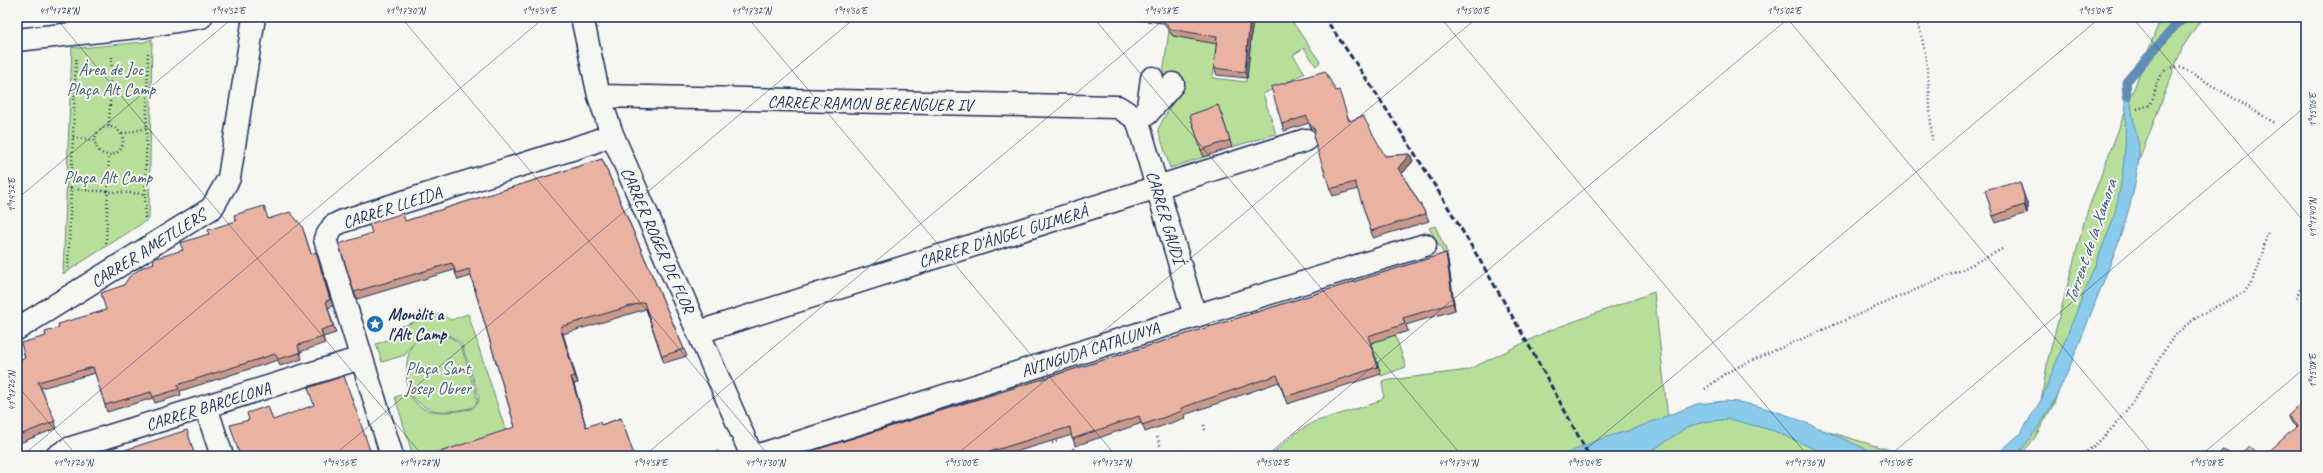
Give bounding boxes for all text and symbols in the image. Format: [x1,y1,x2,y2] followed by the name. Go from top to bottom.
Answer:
[39,4,81,17] text: 41°17'28"N
[211,4,247,17] text: 1°14'52"E
[385,4,427,17] text: 41°17'30"N
[522,4,558,17] text: 1°14'54"E
[731,4,773,17] text: 41°17'32"N
[833,4,869,17] text: 1°14'56"E
[1144,4,1180,17] text: 1°14'58"E
[1455,4,1491,17] text: 1°15'00"E
[1767,4,1803,17] text: 1°15'02"E
[2078,4,2114,17] text: 1°15'04"E
[67,58,157,100] park label: Àrea de Joc Plaça Alt Camp
[767,91,976,116] street label: CARRER RAMON BERENGUER IV
[2306,91,2319,127] text: 1°15'06"E
[616,164,700,318] street label: CARRER ROGER DE FLOR
[64,167,154,188] park label: Plaça Alt Camp
[1141,168,1192,270] street label: CARRER GAUDÍ
[2058,175,2122,307] water label: Torrent de la Xamora
[5,176,18,212] text: 1°14'52"E
[340,181,445,233] street label: CARRER LLEIDA
[2306,196,2319,238] text: 41°17'40"N
[916,199,1092,272] street label: CARRER D'ÀNGEL GUIMERÀ
[87,203,213,292] street label: CARRER AMETLLERS
[388,304,448,345] place label: Monòlit a l'Alt Camp
[365,314,385,334] place icon: Monòlit a l'Alt Camp
[1018,317,1162,382] street label: AVINGUDA CATALUNYA
[2306,352,2319,388] text: 1°15'08"E
[404,358,473,399] park label: Plaça Sant Josep Obrer
[5,369,18,411] text: 41°17'26"N
[143,377,274,435] street label: CARRER BARCELONA
[53,456,95,469] text: 41°17'26"N
[322,456,358,469] text: 1°14'56"E
[399,456,441,469] text: 41°17'28"N
[633,456,669,469] text: 1°14'58"E
[745,456,787,469] text: 41°17'30"N
[944,456,980,469] text: 1°15'00"E
[1091,456,1133,469] text: 41°17'32"N
[1255,456,1291,469] text: 1°15'02"E
[1438,456,1480,469] text: 41°17'34"N
[1567,456,1603,469] text: 1°15'04"E
[1784,456,1826,469] text: 41°17'36"N
[1878,456,1914,469] text: 1°15'06"E
[2189,456,2225,469] text: 1°15'08"E

